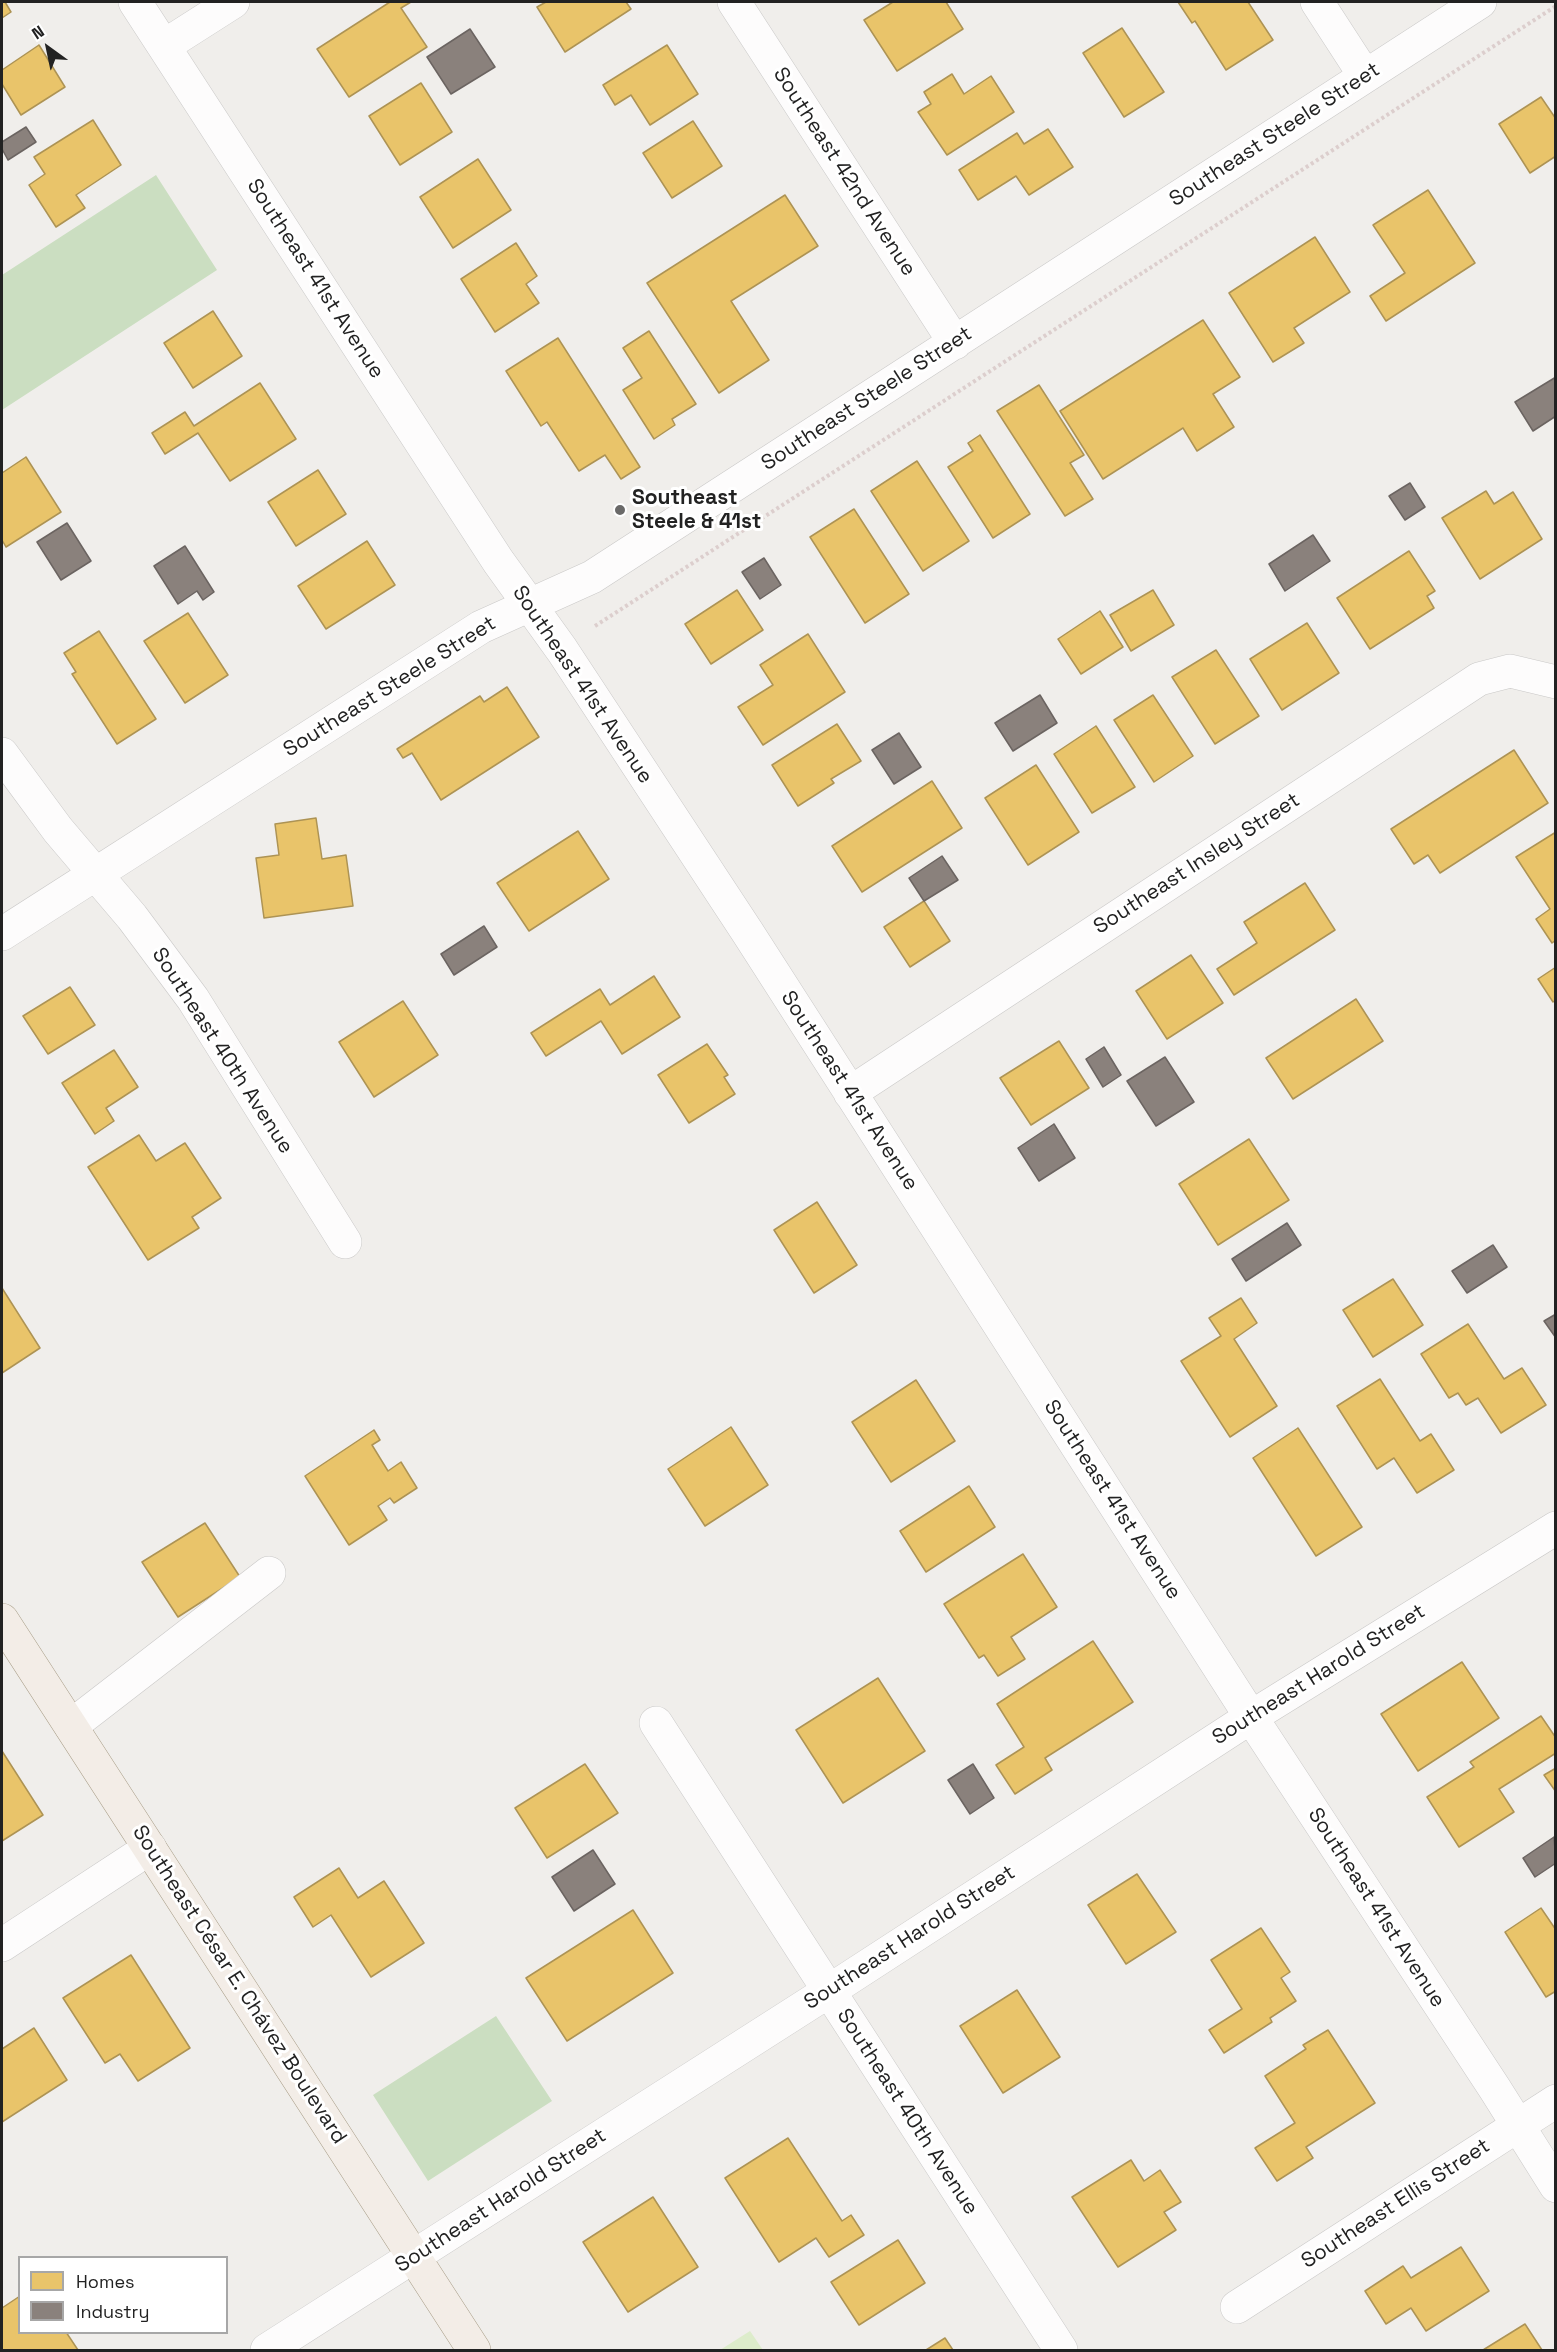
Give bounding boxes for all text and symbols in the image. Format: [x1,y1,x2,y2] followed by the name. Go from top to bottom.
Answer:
[18,18,78,78] north arrow
[28,21,48,44] text: N
[1165,58,1385,212] street label: Southeast Steele Street
[767,63,921,281] street label: Southeast 42nd Avenue
[241,174,389,384] street label: Southeast 41st Avenue
[757,322,977,476] street label: Southeast Steele Street
[632,485,761,535] place label: Southeast Steele & 41st
[613,503,627,517] marker: Southeast Steele & 41st
[506,581,658,789] street label: Southeast 41st Avenue
[279,611,501,763] street label: Southeast Steele Street
[1089,788,1305,940] street label: Southeast Insley Street
[146,943,298,1159] street label: Southeast 40th Avenue
[775,986,923,1196] street label: Southeast 41st Avenue
[1038,1395,1186,1605] street label: Southeast 41st Avenue
[1208,1599,1430,1751] street label: Southeast Harold Street
[1302,1803,1450,2013] street label: Southeast 41st Avenue
[126,1821,352,2149] street label: Southeast César E. Chávez Boulevard
[800,1860,1020,2016] street label: Southeast Harold Street
[831,2004,983,2220] street label: Southeast 40th Avenue
[391,2123,611,2279] street label: Southeast Harold Street
[1297,2134,1495,2274] street label: Southeast Ellis Street
[18,2256,228,2334] legend
[76,2270,135,2293] text: Homes
[76,2300,149,2323] text: Industry

